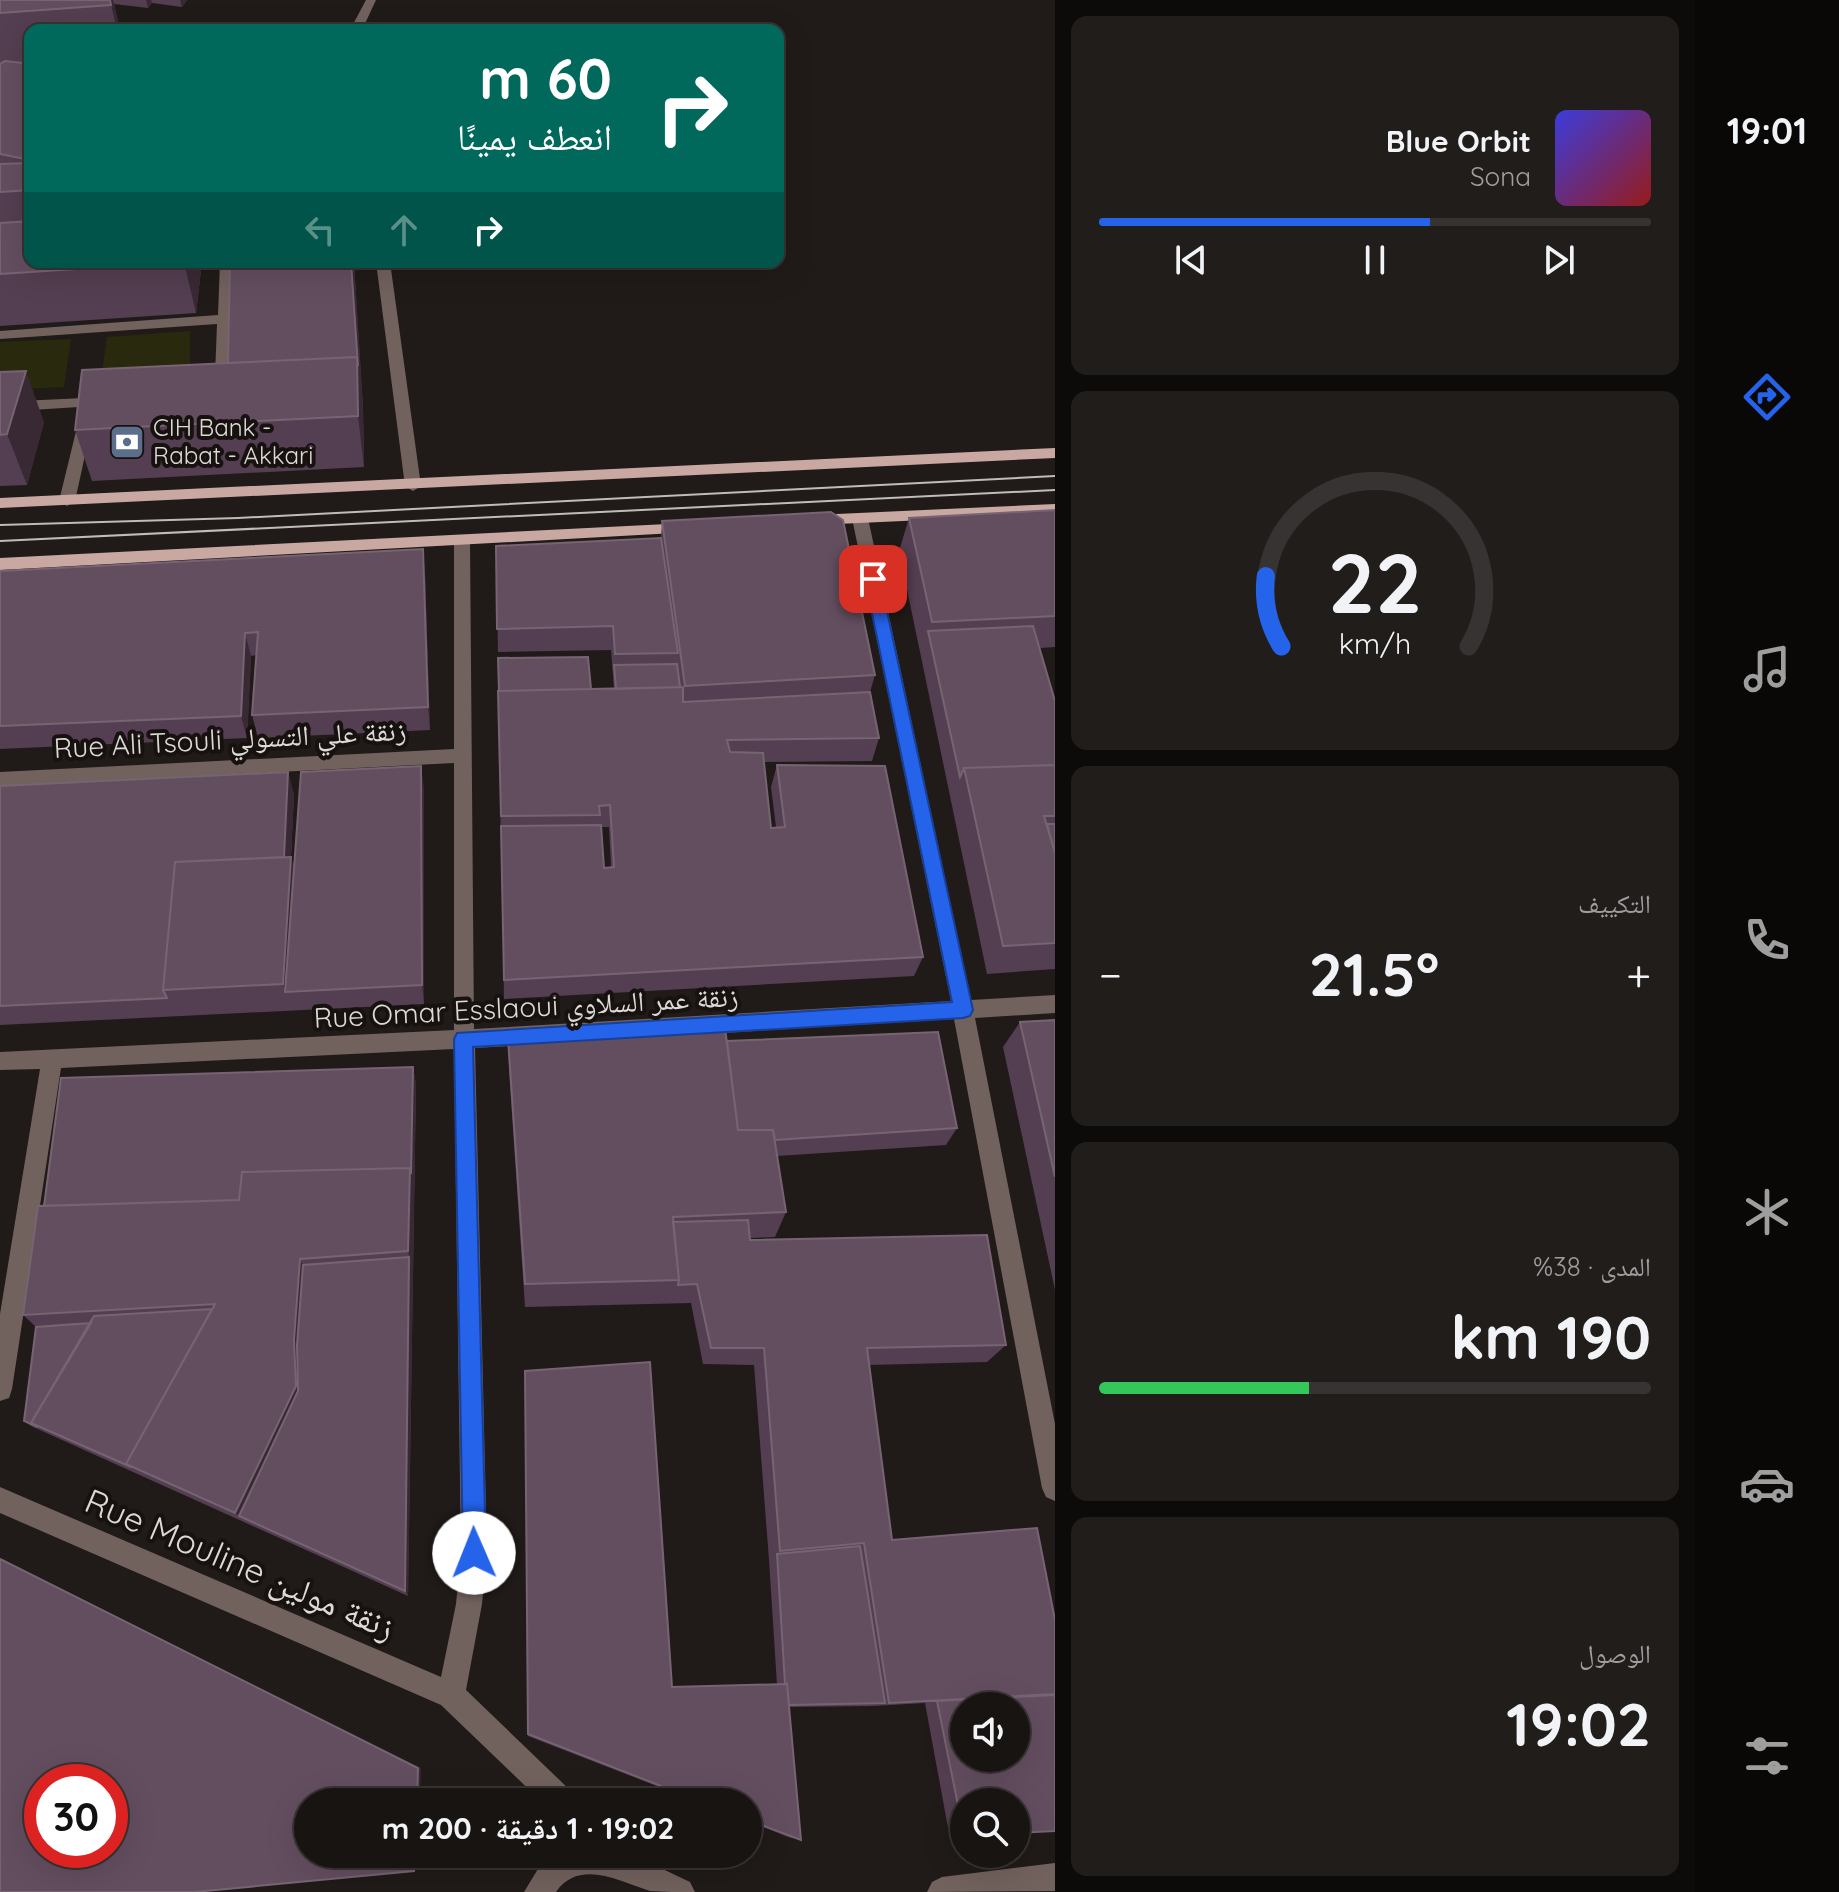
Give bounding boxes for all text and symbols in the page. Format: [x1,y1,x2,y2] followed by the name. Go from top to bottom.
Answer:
[479,43,612,113] text: 60 m
[640,56,744,160] icon: right
[1727,108,1807,153] text: 19:01
[457,114,612,159] text: انعطف يمينًا
[1386,122,1531,160] text: Blue Orbit
[1470,160,1531,193] text: Sona
[298,208,342,252] icon: left
[382,208,426,252] icon: ahead
[466,208,510,252] icon: right
[1169,238,1213,282] icon: previous
[1353,238,1397,282] icon: pause
[1537,238,1581,282] icon: next
[1739,369,1795,425] icon: directions
[153,412,313,470] place label: CIH Bank - Rabat - Akkari
[108,423,146,461] bank icon: CIH Bank - Rabat - Akkari
[1328,529,1422,633] text: 22
[839,545,907,613] pin
[851,557,895,601] icon: arrive
[1339,625,1411,661] text: km/h
[1739,641,1795,697] icon: music
[53,712,407,771] street label: Rue Ali Tsouli زنقة علي التسولي
[1578,887,1651,920] text: التكييف
[1739,912,1795,968] icon: phone
[1309,936,1439,1011] text: 21.5°
[1099,947,1122,1002] text: −
[1626,947,1651,1002] text: +
[313,978,740,1041] street label: Rue Omar Esslaoui زنقة عمر السلاوي
[1739,1184,1795,1240] icon: climate
[1533,1250,1651,1283] text: المدى · 38%
[1450,1299,1651,1374] text: 190 km
[1739,1456,1795,1512] icon: car
[79,1479,402,1648] street label: Rue Mouline زنقة مولين
[432,1511,516,1595] position arrow
[1579,1637,1651,1670] text: الوصول
[1506,1686,1651,1761] text: 19:02
[950,1692,1030,1868] map controls
[950,1692,1030,1772] button: sound
[1739,1728,1795,1784] icon: filters
[24,1764,128,1868] speed limit sign: 30
[950,1788,1030,1868] button: search
[382,1809,674,1847] text: 19:02 · 1 دقيقة · 200 m

